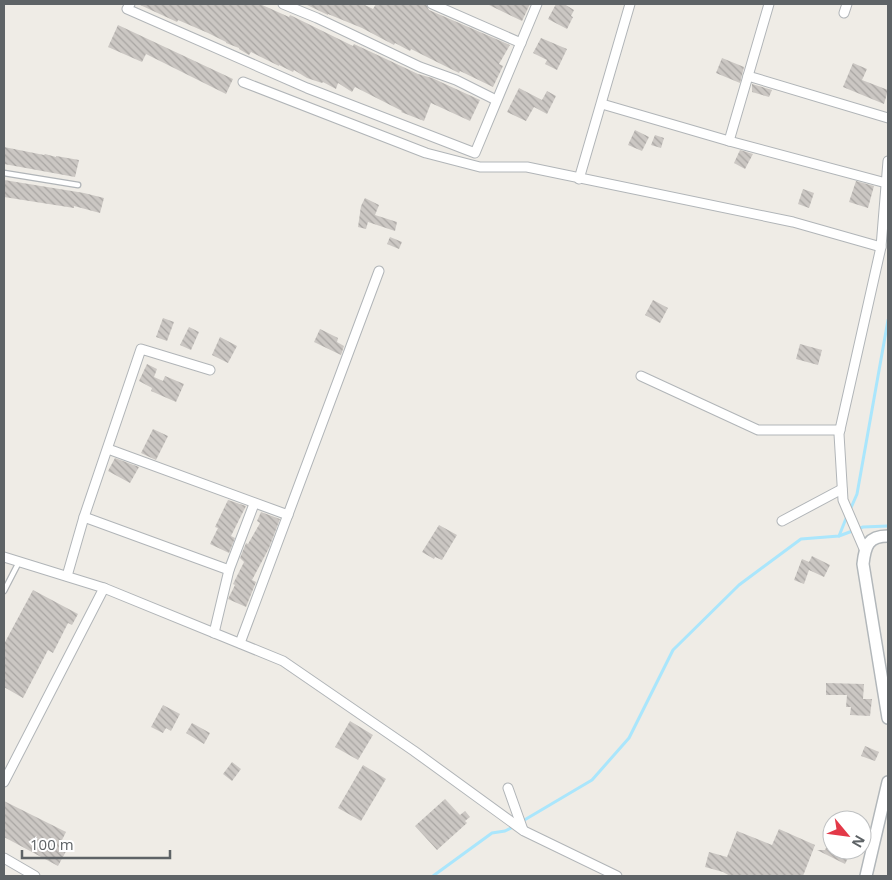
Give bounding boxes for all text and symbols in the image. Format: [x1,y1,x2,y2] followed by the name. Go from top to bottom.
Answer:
[822,810,872,860] north arrow
[22,828,170,860] scale bar
[848,832,870,851] text: N
[30,834,74,854] text: 100 m

